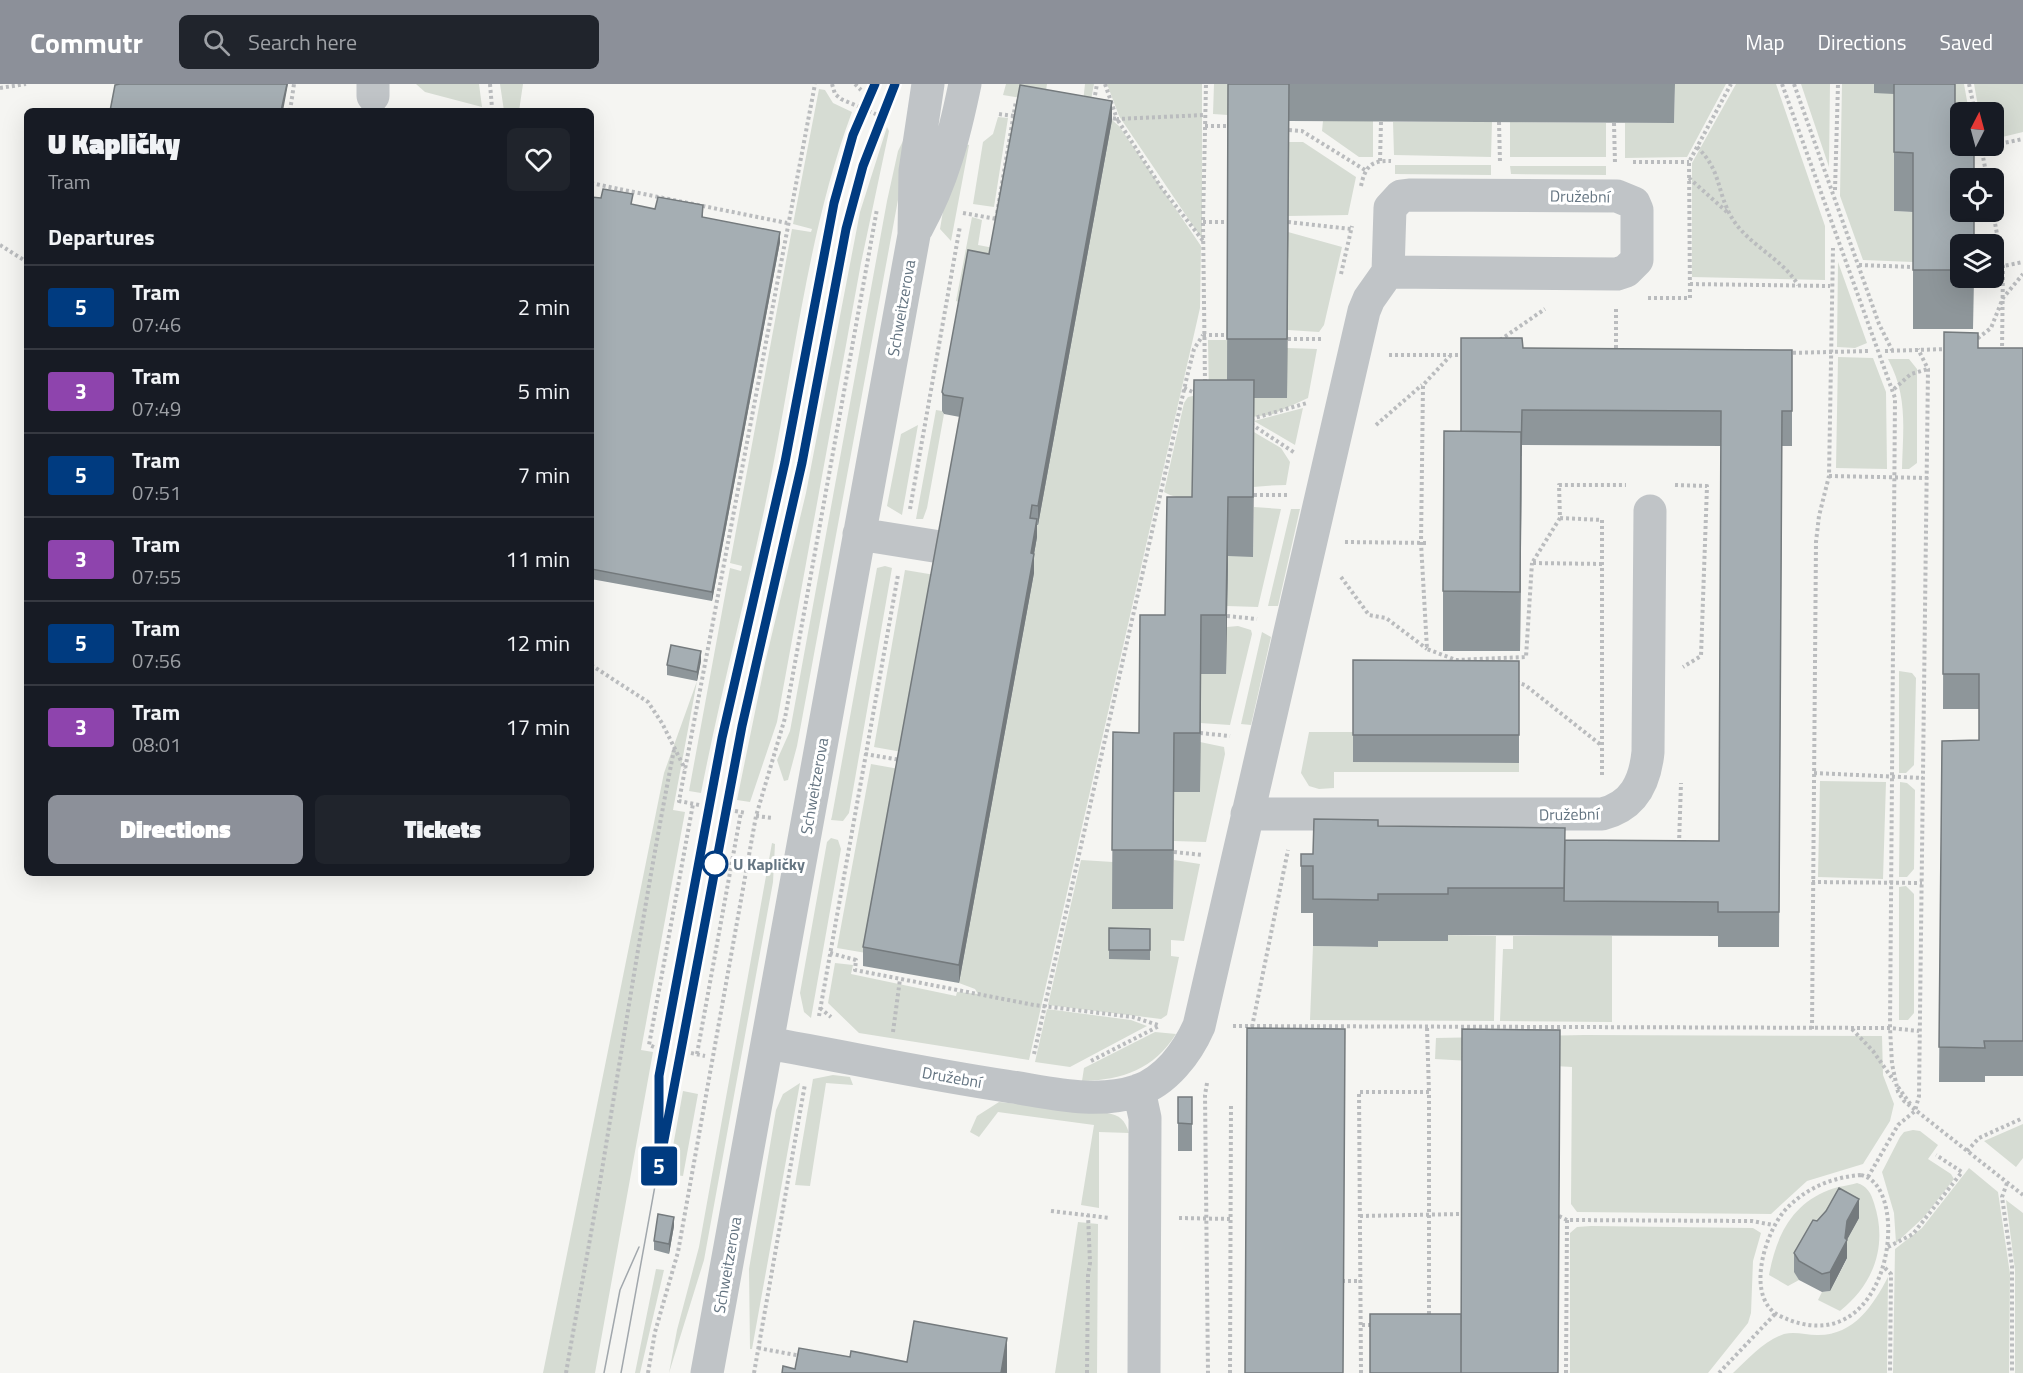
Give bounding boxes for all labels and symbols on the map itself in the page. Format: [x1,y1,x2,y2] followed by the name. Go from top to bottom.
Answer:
[1950,102,2004,156] north arrow
[1550,183,1612,209] street label: Družební
[881,258,921,358] street label: Schweitzerova
[794,736,834,836] street label: Schweitzerova
[1539,801,1601,827] street label: Družební
[702,851,728,877] marker: U Kapličky
[733,852,805,876] place label: U Kapličky
[920,1060,985,1094] street label: Družební
[640,1146,678,1186] line badge: 5
[707,1215,747,1315] street label: Schweitzerova

